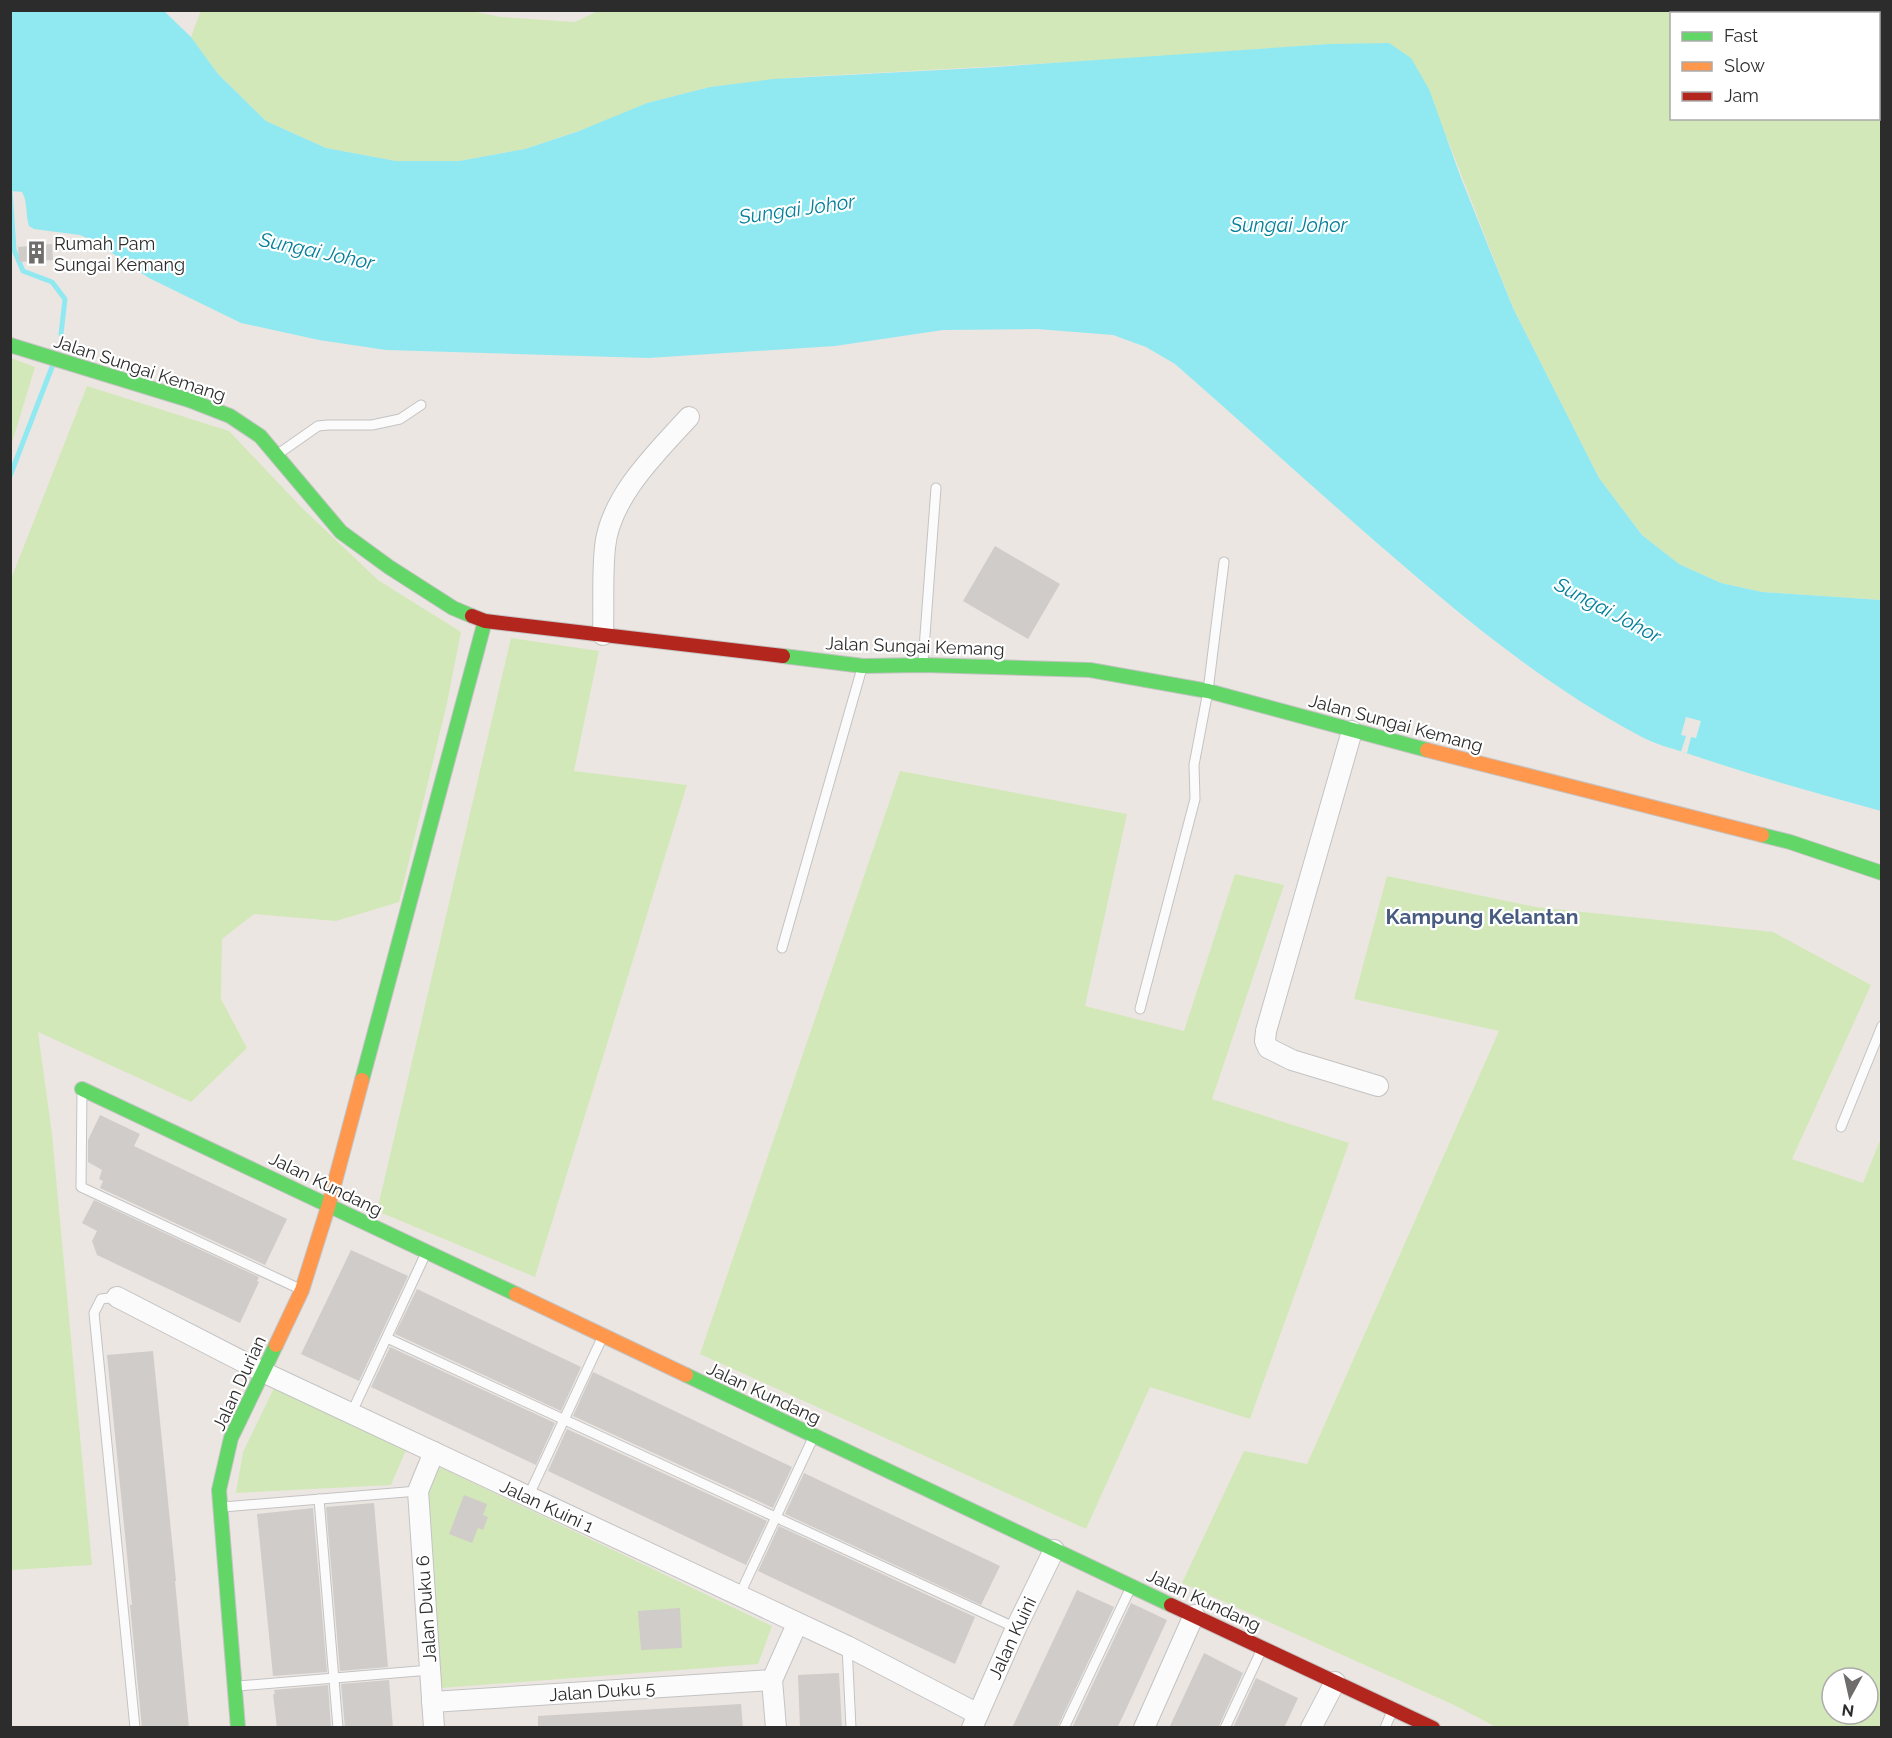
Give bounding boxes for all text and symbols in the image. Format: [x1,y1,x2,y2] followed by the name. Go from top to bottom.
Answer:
[1670,12,1880,120] legend
[1724,25,1758,46] text: Fast
[1724,55,1765,76] text: Slow
[1724,85,1759,106] text: Jam
[736,189,858,229] water label: Sungai Johor
[1230,213,1349,237] water label: Sungai Johor
[256,227,378,275] water label: Sungai Johor
[54,233,185,275] place label: Rumah Pam Sungai Kemang
[23,240,49,266] building icon: Rumah Pam Sungai Kemang
[52,330,228,406] street label: Jalan Sungai Kemang
[1550,571,1666,649] water label: Sungai Johor
[825,632,1005,660] street label: Jalan Sungai Kemang
[1307,690,1485,756] street label: Jalan Sungai Kemang
[1386,904,1578,929] district label: Kampung Kelantan
[266,1148,386,1220] street label: Jalan Kundang
[208,1332,270,1434] street label: Jalan Durian
[704,1357,824,1429] street label: Jalan Kundang
[497,1475,597,1537] street label: Jalan Kuini 1
[412,1555,440,1663] street label: Jalan Duku 6
[1144,1564,1264,1636] street label: Jalan Kundang
[984,1594,1040,1682] street label: Jalan Kuini
[1820,1666,1880,1726] north arrow
[548,1677,656,1705] street label: Jalan Duku 5
[1841,1700,1855,1721] text: N

